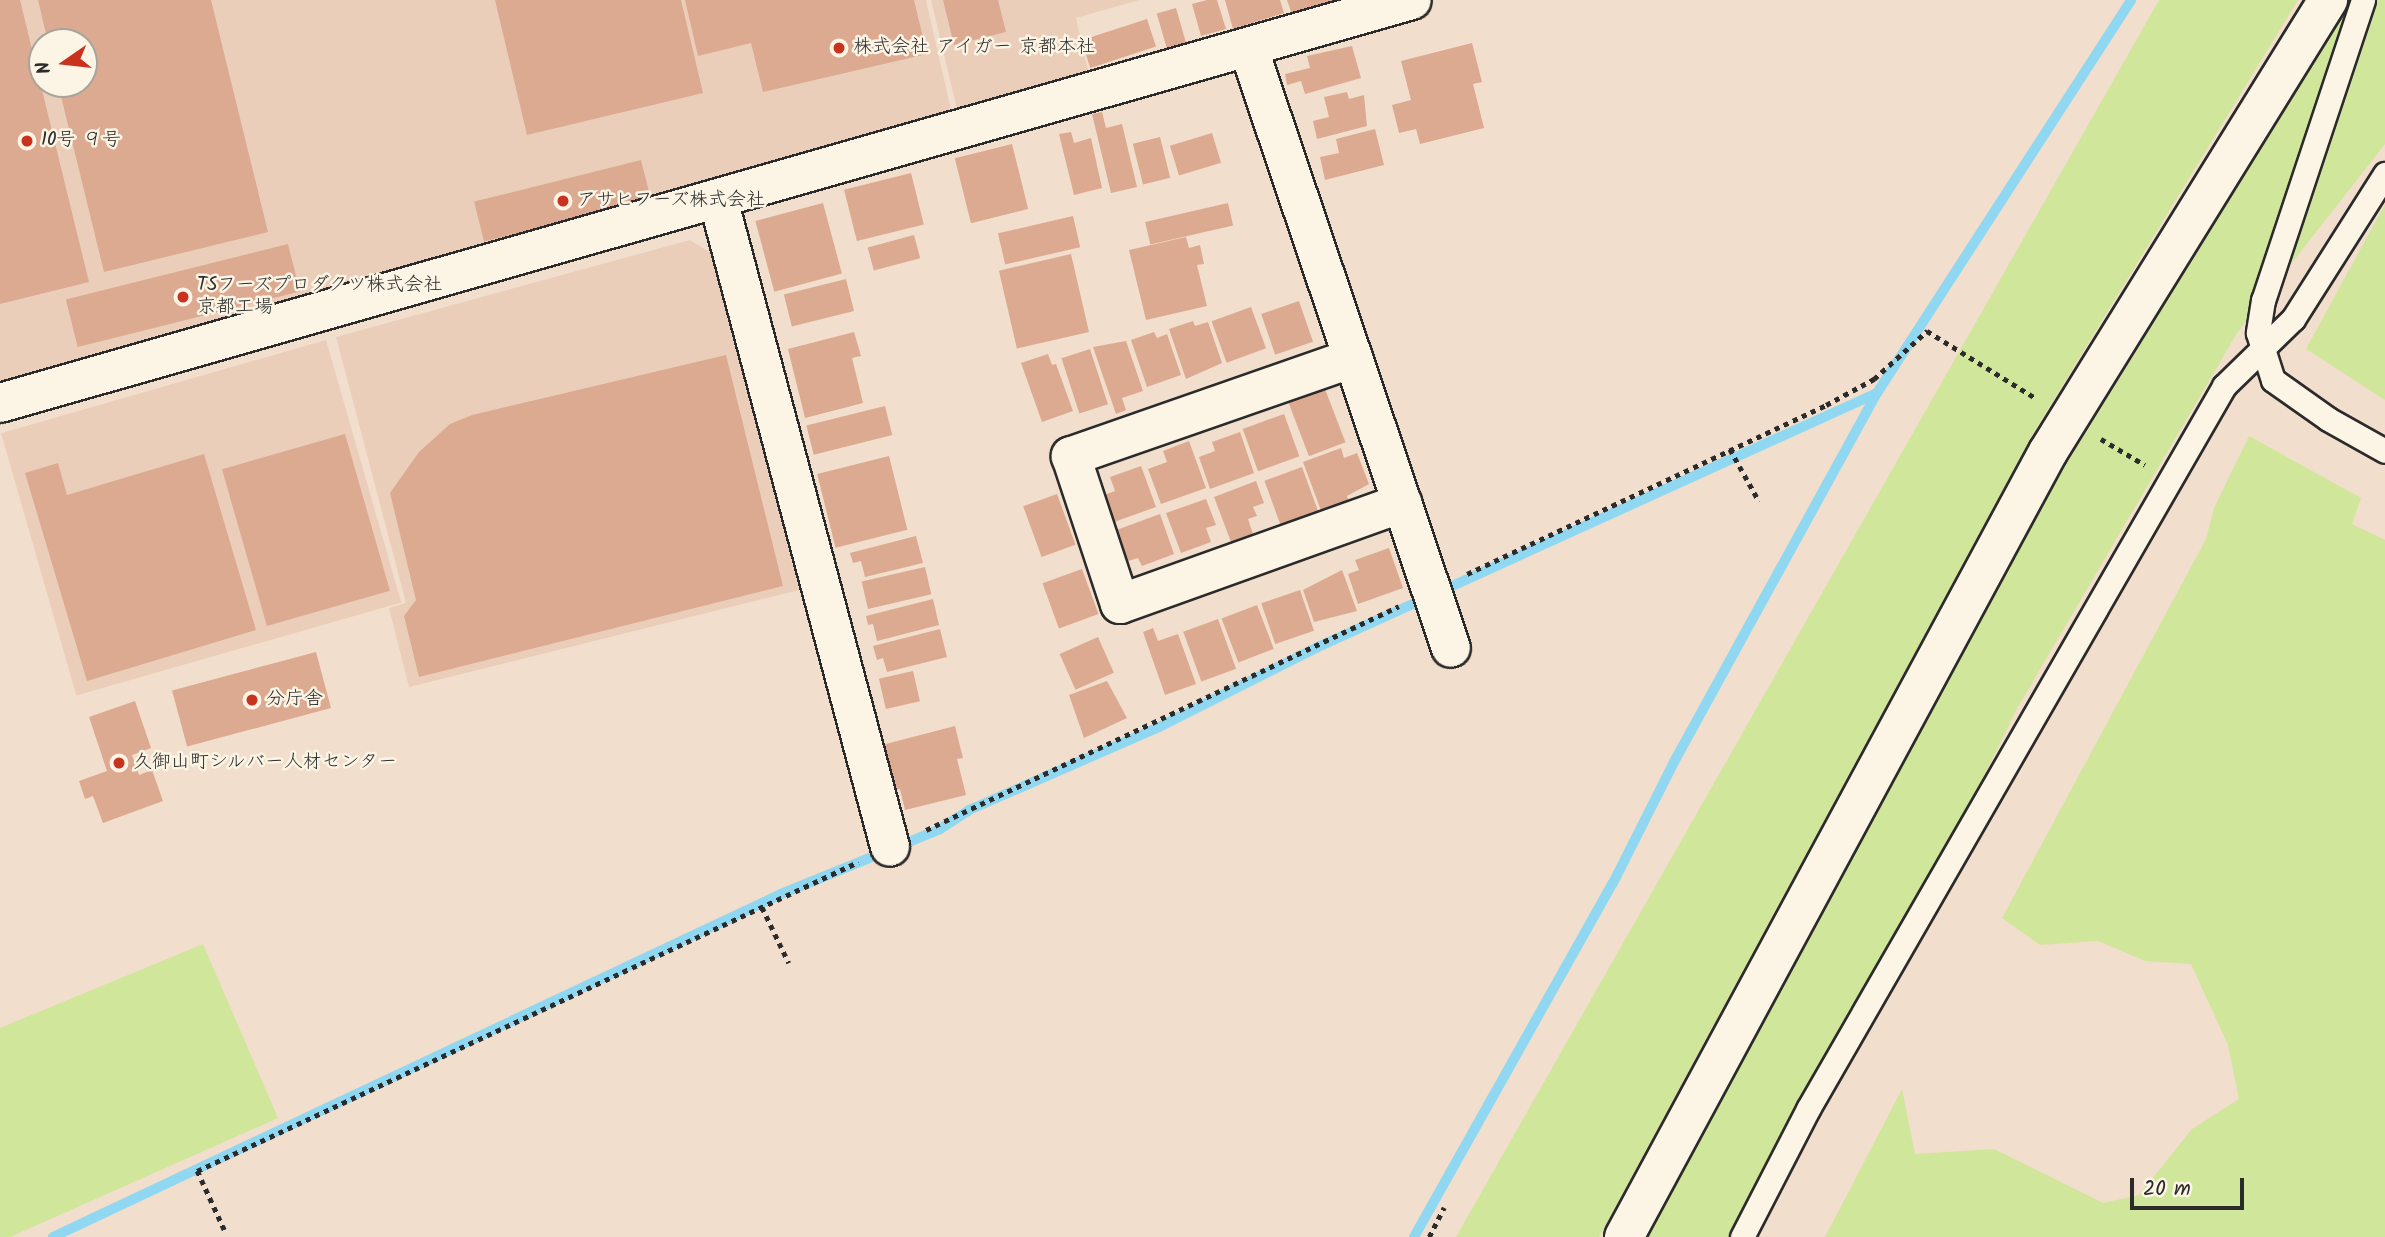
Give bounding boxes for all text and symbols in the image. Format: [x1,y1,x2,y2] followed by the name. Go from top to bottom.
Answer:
[28,28,98,98] north arrow
[853,37,1096,59] place label: 株式会社 アイガー 京都本社
[831,40,847,56] marker: 株式会社 アイガー 京都本社
[29,58,61,77] text: N
[41,130,121,152] place label: 10号 ９号
[19,133,35,149] marker: 10号 ９号
[577,190,767,212] place label: アサヒフーズ株式会社
[555,193,571,209] marker: アサヒフーズ株式会社
[197,275,445,319] place label: TSフーズプロダクツ株式会社 京都工場
[175,289,191,305] marker: TSフーズプロダクツ株式会社 京都工場
[266,689,323,711] place label: 分庁舎
[244,692,260,708] marker: 分庁舎
[133,752,399,774] place label: 久御山町シルバー人材センター
[111,755,127,771] marker: 久御山町シルバー人材センター
[2133,1164,2247,1208] scale bar
[2143,1173,2191,1206] text: 20 m

